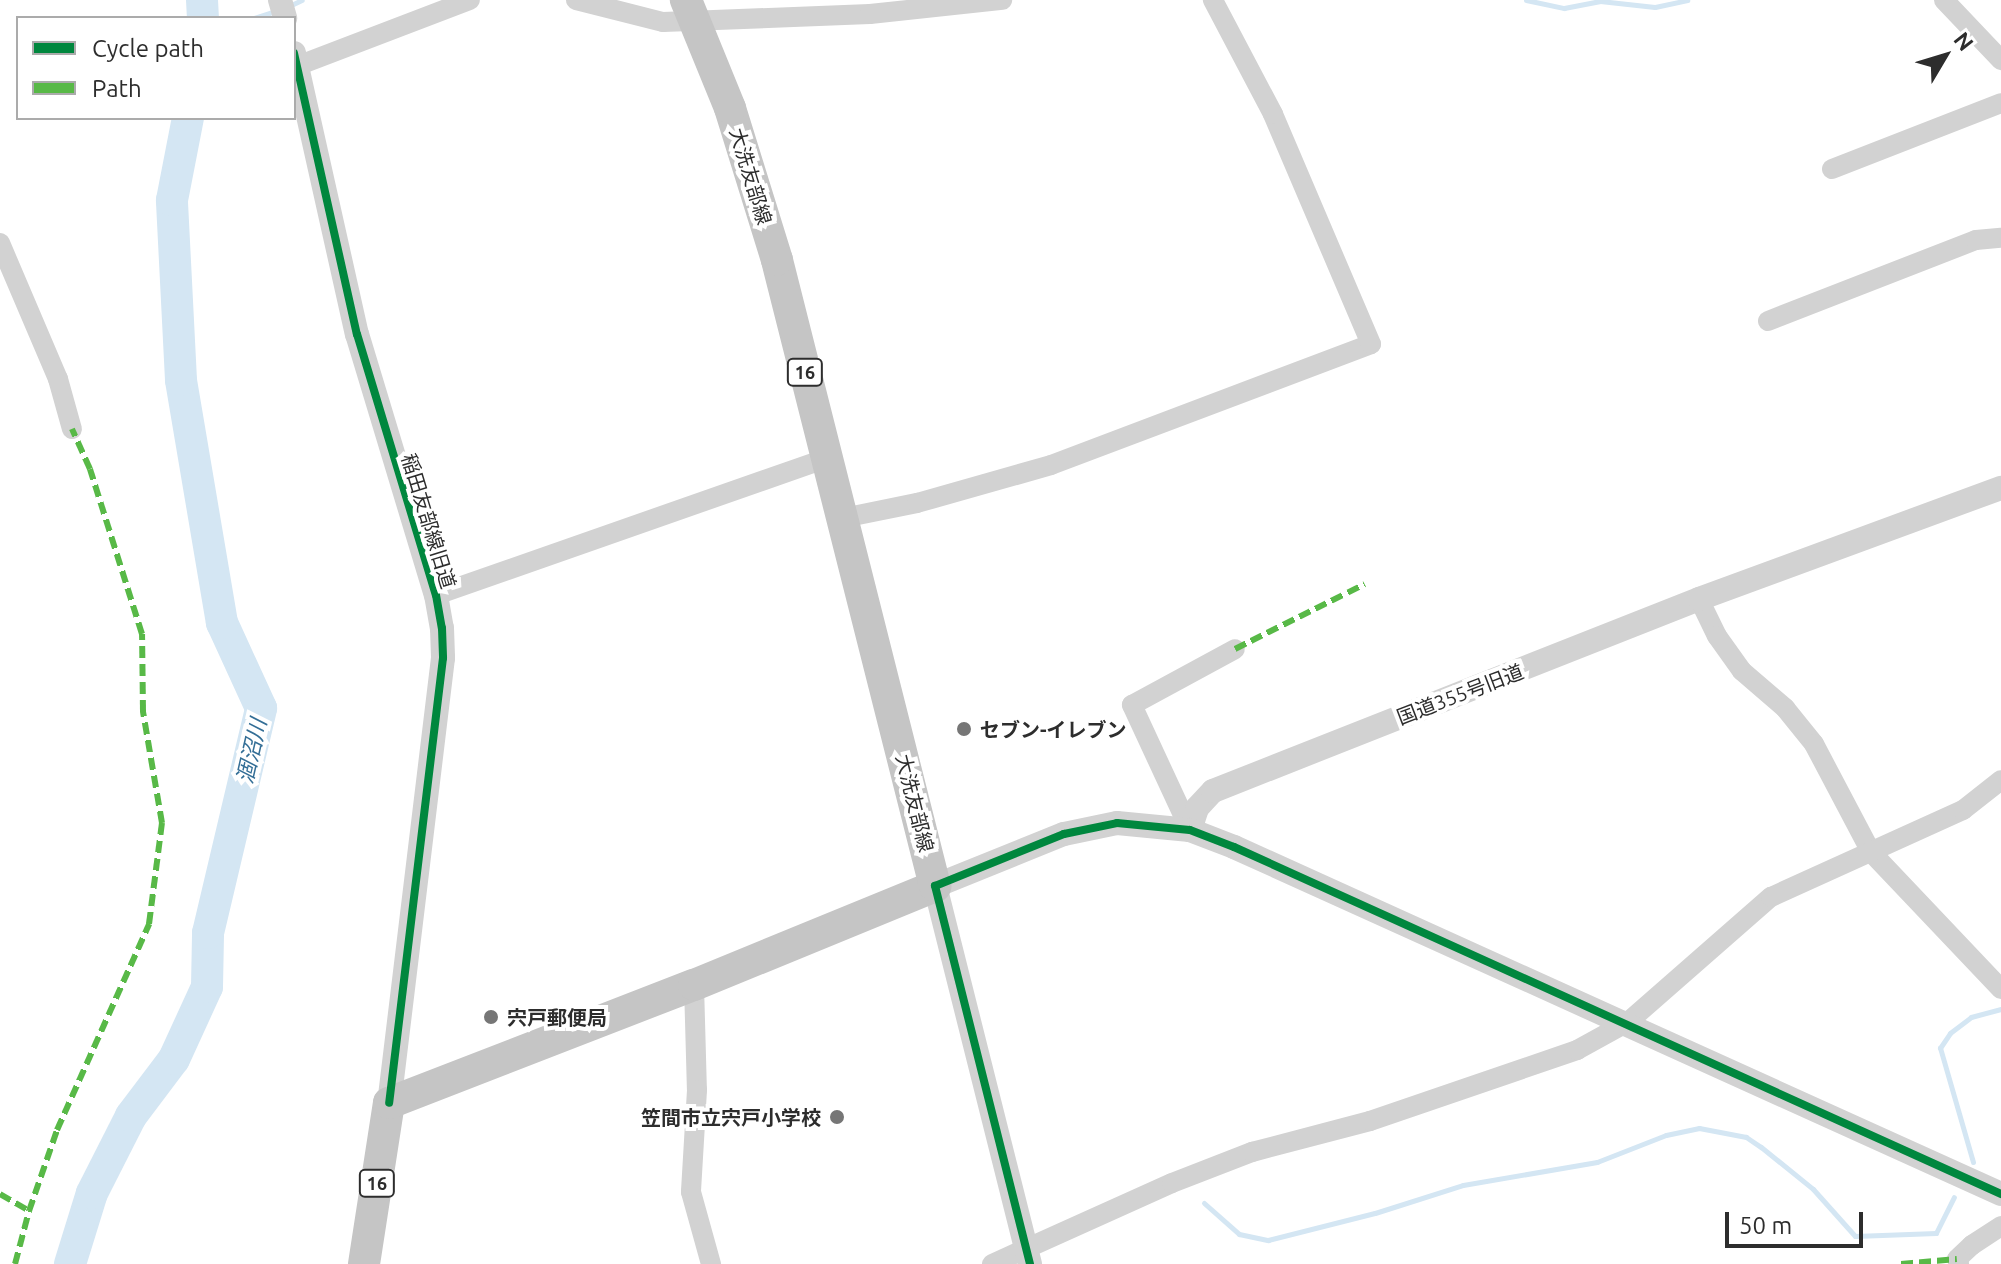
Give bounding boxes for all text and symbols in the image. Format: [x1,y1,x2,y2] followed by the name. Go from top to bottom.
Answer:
[16,16,296,120] legend
[1905,16,1985,96] north arrow
[1949,27,1979,55] text: N
[92,35,204,62] text: Cycle path
[92,75,142,102] text: Path
[725,125,777,227] street label: 大洗友部線
[785,358,825,386] road number: 16
[397,451,461,591] street label: 稲田友部線旧道
[1393,659,1527,729] street label: 国道355号旧道
[231,716,271,786] water label: 涸沼川
[980,717,1127,741] place label: セブン-イレブン
[955,720,973,738] marker: セブン-イレブン
[891,752,939,854] street label: 大洗友部線
[507,1005,607,1029] place label: 宍戸郵便局
[482,1008,500,1026] marker: 宍戸郵便局
[641,1105,821,1129] place label: 笠間市立宍戸小学校
[828,1108,846,1126] marker: 笠間市立宍戸小学校
[357,1169,397,1197] road number: 16
[1729,1196,1867,1246] scale bar
[1739,1212,1792,1239] text: 50 m

